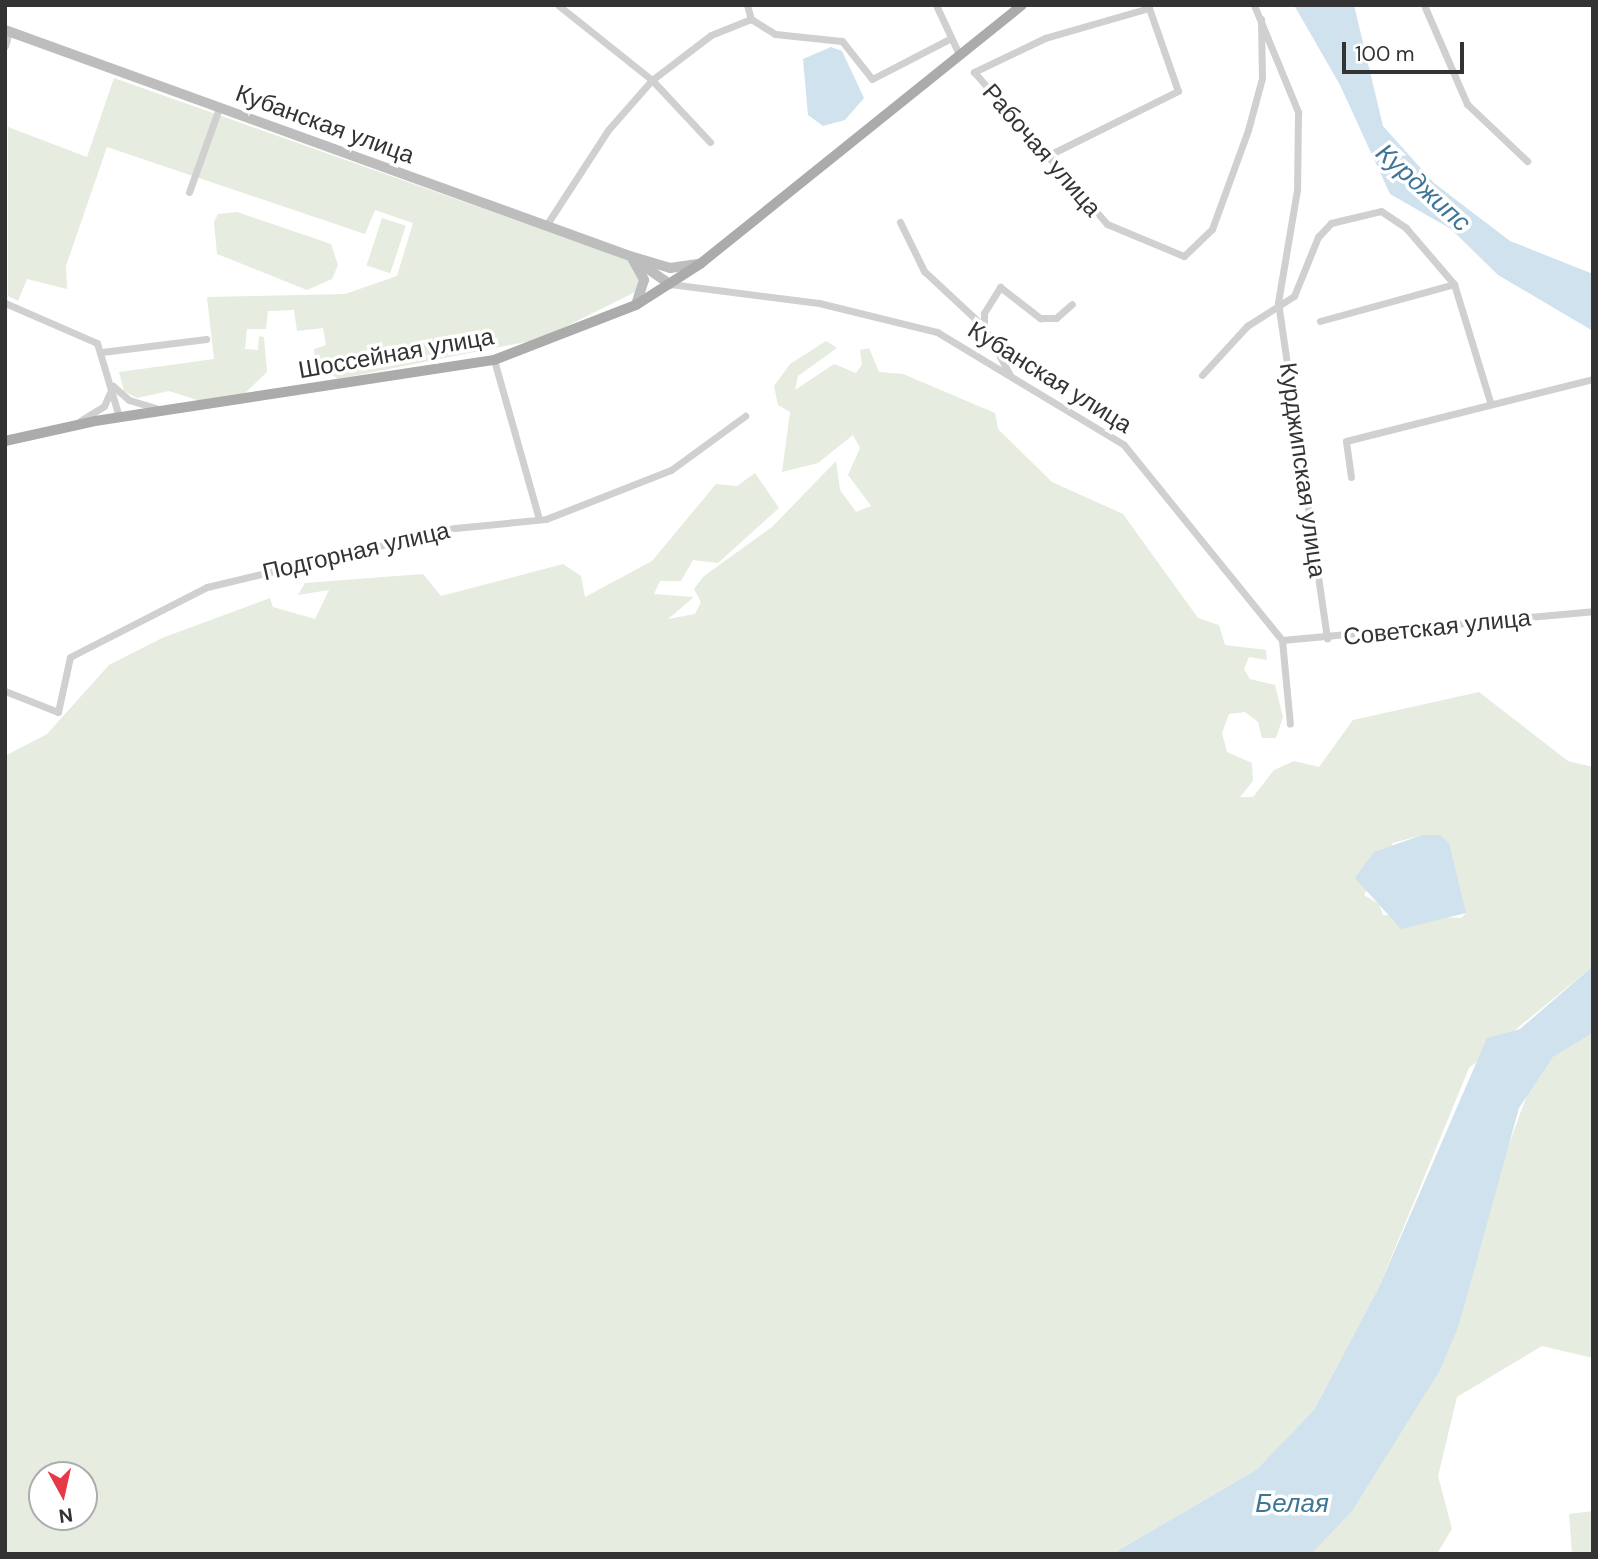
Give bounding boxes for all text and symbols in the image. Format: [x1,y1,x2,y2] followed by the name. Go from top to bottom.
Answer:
[1346,28,1468,72] scale bar
[1355,40,1415,68] text: 100 m
[232,78,418,170] street label: Кубанская улица
[977,78,1107,222] street label: Рабочая улица
[1369,137,1477,239] water label: Курджипс
[963,315,1137,439] street label: Кубанская улица
[296,322,496,384] street label: Шоссейная улица
[1274,361,1332,579] street label: Курджипская улица
[260,515,452,587] street label: Подгорная улица
[1342,603,1532,651] street label: Советская улица
[28,1461,98,1531] north arrow
[1255,1488,1329,1520] water label: Белая
[57,1502,74,1529] text: N

